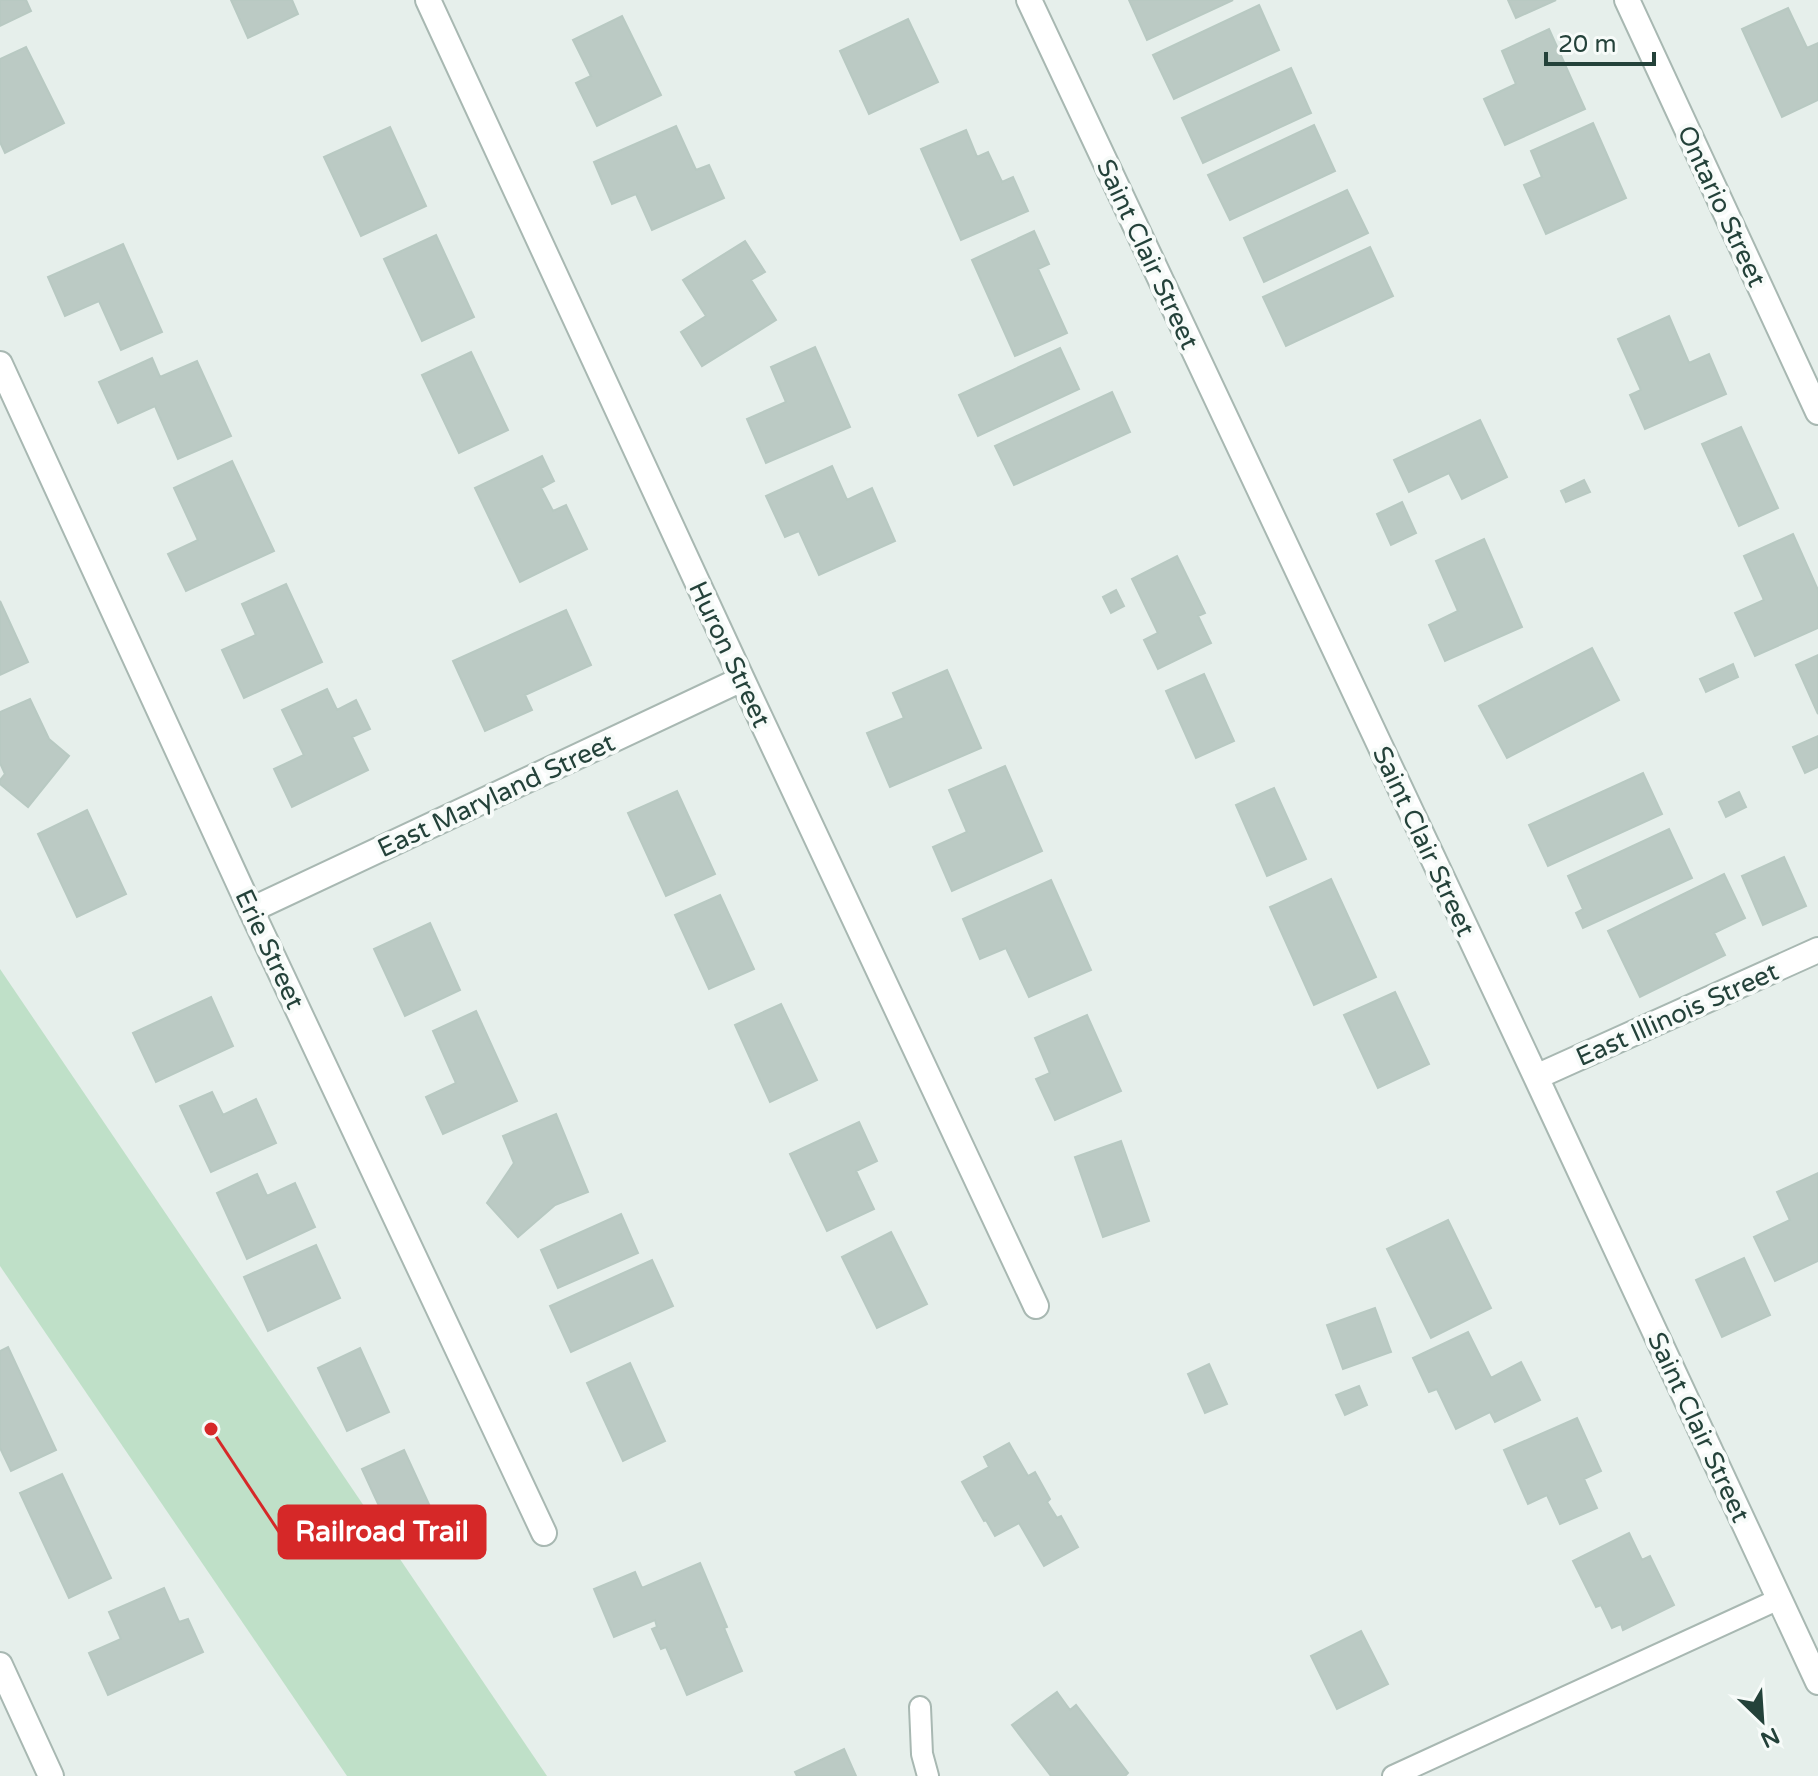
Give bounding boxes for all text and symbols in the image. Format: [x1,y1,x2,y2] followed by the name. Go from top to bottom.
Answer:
[1546,16,1654,66] scale bar
[1558,30,1616,59] text: 20 m
[1671,121,1772,292] street label: Ontario Street
[1090,154,1205,354] street label: Saint Clair Street
[682,576,777,732] street label: Huron Street
[373,727,620,864] street label: East Maryland Street
[1366,741,1481,941] street label: Saint Clair Street
[228,884,311,1014] street label: Erie Street
[1571,956,1783,1073] street label: East Illinois Street
[1641,1327,1756,1527] street label: Saint Clair Street
[279,1506,485,1558] callout: Railroad Trail
[295,1515,469,1549] text: Railroad Trail
[1722,1680,1802,1760] north arrow
[1757,1722,1784,1753] text: N

